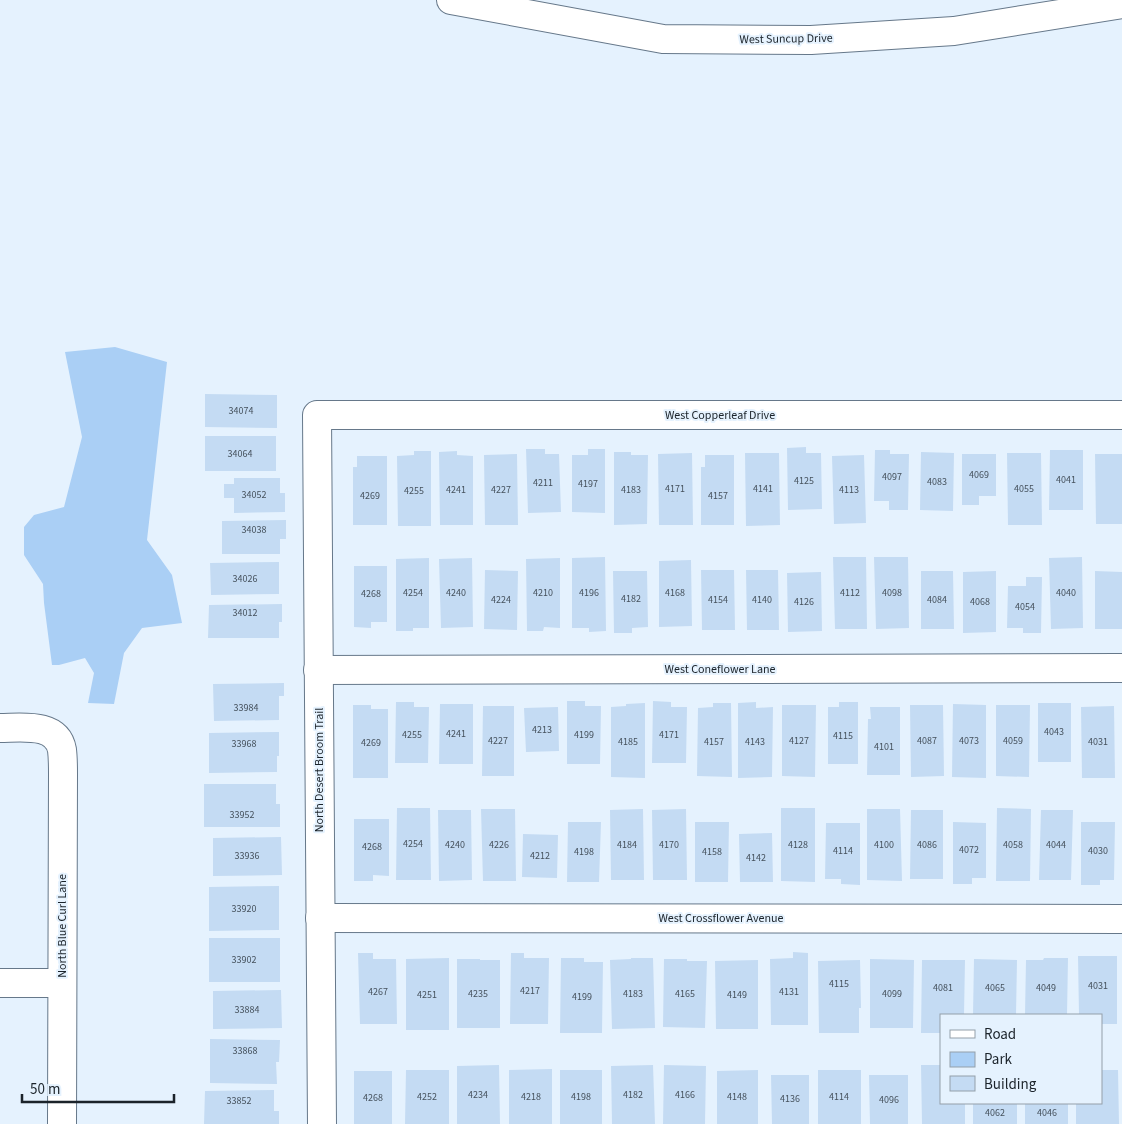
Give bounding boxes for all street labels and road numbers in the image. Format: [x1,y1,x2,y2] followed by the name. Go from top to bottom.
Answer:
[739,30,833,48] street label: West Suncup Drive
[665,407,775,424] street label: West Copperleaf Drive
[665,661,776,678] street label: West Coneflower Lane
[311,708,328,832] street label: North Desert Broom Trail
[54,874,71,978] street label: North Blue Curl Lane
[658,910,784,927] street label: West Crossflower Avenue

